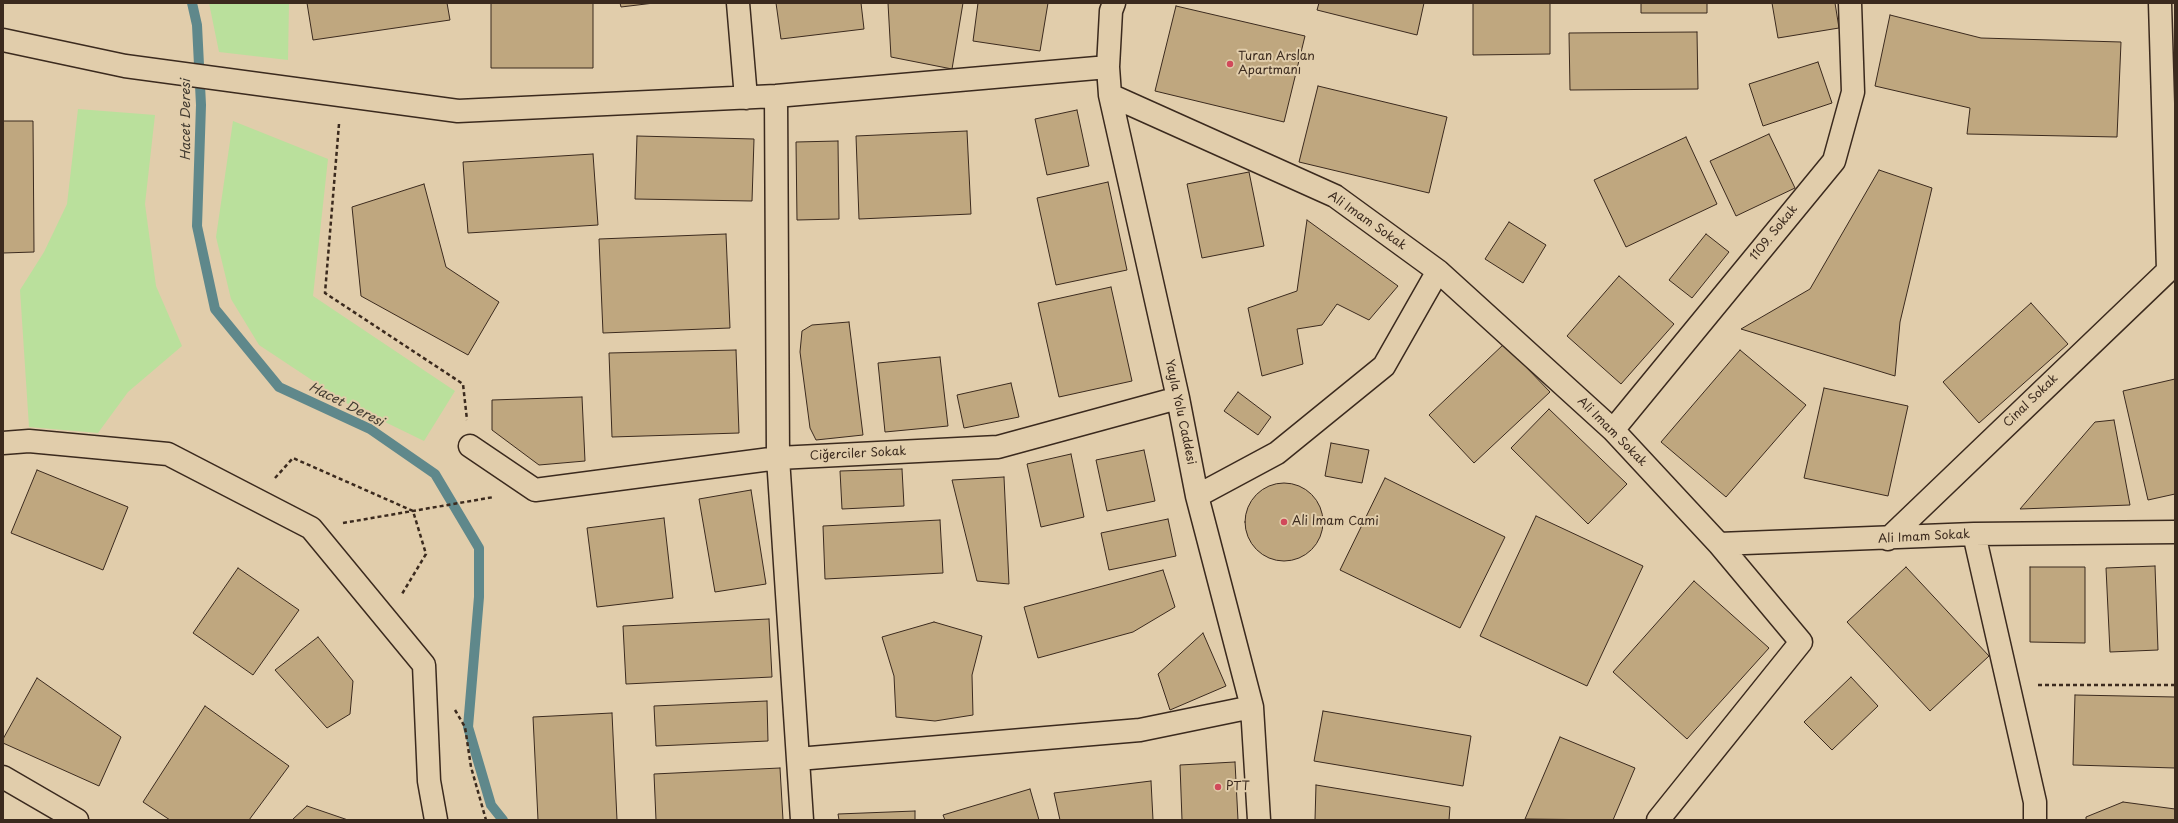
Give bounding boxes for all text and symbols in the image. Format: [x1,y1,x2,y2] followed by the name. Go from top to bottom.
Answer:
[1238,50,1315,78] place label: Turan Arslan Apartmanı
[1225,59,1235,69] marker: Turan Arslan Apartmanı
[178,79,194,161] water label: Hacet Deresi
[1325,189,1409,253] street label: Ali Imam Sokak
[1747,202,1801,264] street label: 1109. Sokak
[1162,358,1198,466] street label: Yayla Yolu Caddesi
[2001,371,2061,431] street label: Cinal Sokak
[306,379,386,431] water label: Hacet Deresi
[1574,394,1650,470] street label: Ali Imam Sokak
[809,444,907,464] street label: Ciğerciler Sokak
[1292,515,1379,529] place label: Ali İmam Cami
[1279,517,1289,527] marker: Ali İmam Cami
[1878,527,1970,547] street label: Ali Imam Sokak
[1226,780,1250,794] place label: PTT
[1213,782,1223,792] marker: PTT

